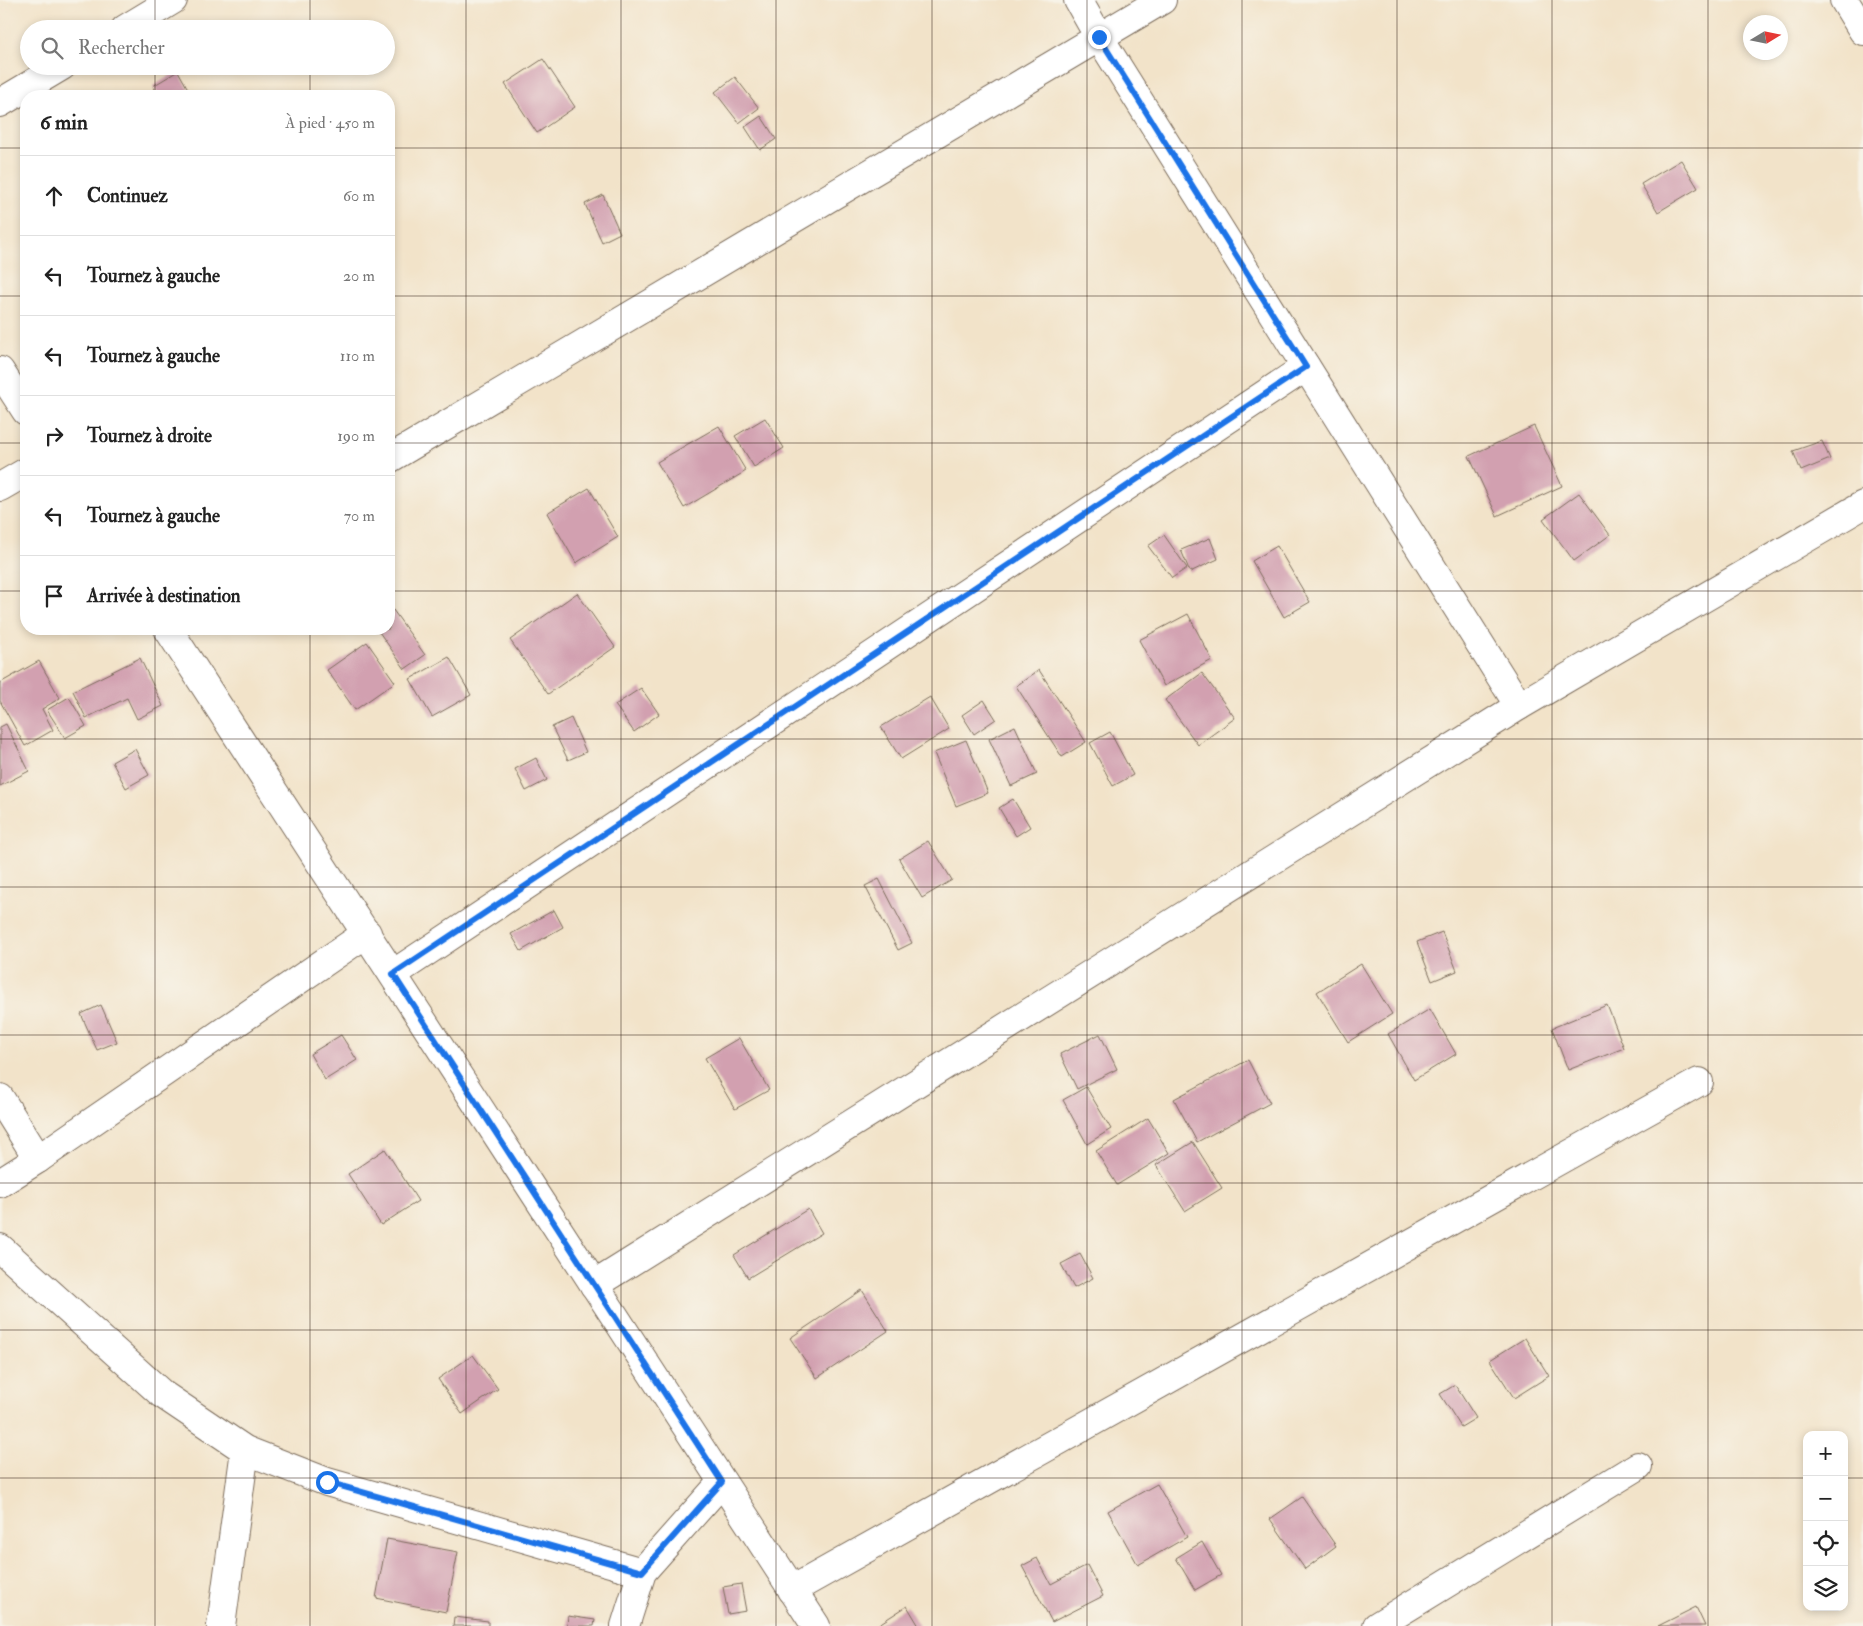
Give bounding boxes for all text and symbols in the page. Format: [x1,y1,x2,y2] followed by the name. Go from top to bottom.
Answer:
[1743,15,1788,60] north arrow
[20,20,395,75] search box
[1088,26,1111,49] route end
[38,34,66,62] icon: search
[78,36,165,60] text: Rechercher
[40,109,88,136] text: 6 min
[285,113,375,133] text: À pied · 450 m
[40,182,68,210] icon: ahead
[87,184,168,208] text: Continuez
[343,186,375,206] text: 60 m
[40,262,68,290] icon: left
[87,264,220,288] text: Tournez à gauche
[343,266,375,286] text: 20 m
[40,342,68,370] icon: left
[87,344,220,368] text: Tournez à gauche
[340,346,375,366] text: 110 m
[40,422,68,450] icon: right
[87,424,212,448] text: Tournez à droite
[337,426,375,446] text: 190 m
[40,502,68,530] icon: left
[87,504,220,528] text: Tournez à gauche
[344,506,375,526] text: 70 m
[40,582,68,610] icon: arrive
[87,584,241,608] text: Arrivée à destination
[1803,1431,1848,1611] map controls
[1803,1431,1848,1476] button: +
[316,1471,339,1494] route start
[1803,1476,1848,1521] button: −
[1803,1521,1848,1566] button: locate
[1803,1566,1848,1611] button: layers

